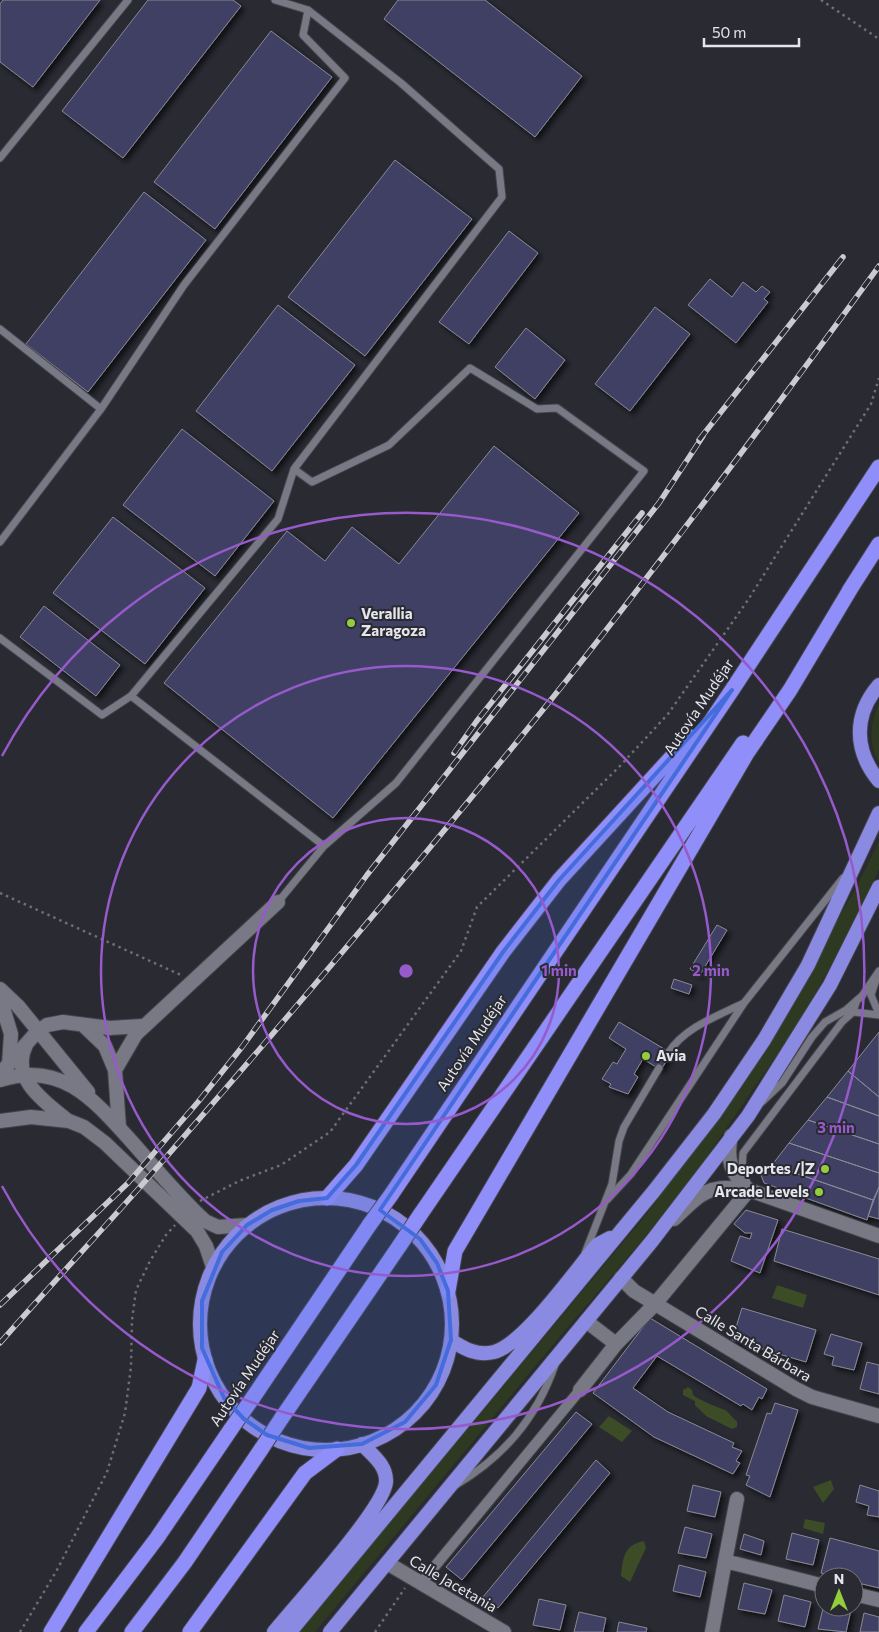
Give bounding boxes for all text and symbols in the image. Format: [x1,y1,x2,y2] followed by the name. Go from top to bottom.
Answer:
[704,15,799,47] scale bar
[712,23,746,41] text: 50 m
[361,604,426,639] place label: Verallia Zaragoza
[345,617,357,629] marker: Verallia Zaragoza
[659,655,737,758] street label: Autovía Mudéjar
[541,961,577,979] text: 1 min
[692,961,730,979] text: 2 min
[397,962,415,980] centre of rings
[432,991,510,1094] street label: Autovía Mudéjar
[656,1046,686,1064] place label: Avia
[640,1050,652,1062] marker: Avia
[817,1118,855,1136] text: 3 min
[727,1159,815,1177] place label: Deportes /|Z
[819,1163,831,1175] marker: Deportes /|Z
[714,1182,809,1200] place label: Arcade Levels
[813,1186,825,1198] marker: Arcade Levels
[692,1301,815,1385] street label: Calle Santa Bárbara
[205,1326,283,1429] street label: Autovía Mudéjar
[406,1551,501,1615] street label: Calle Jacetania
[814,1567,864,1617] north arrow
[834,1570,844,1587] text: N

